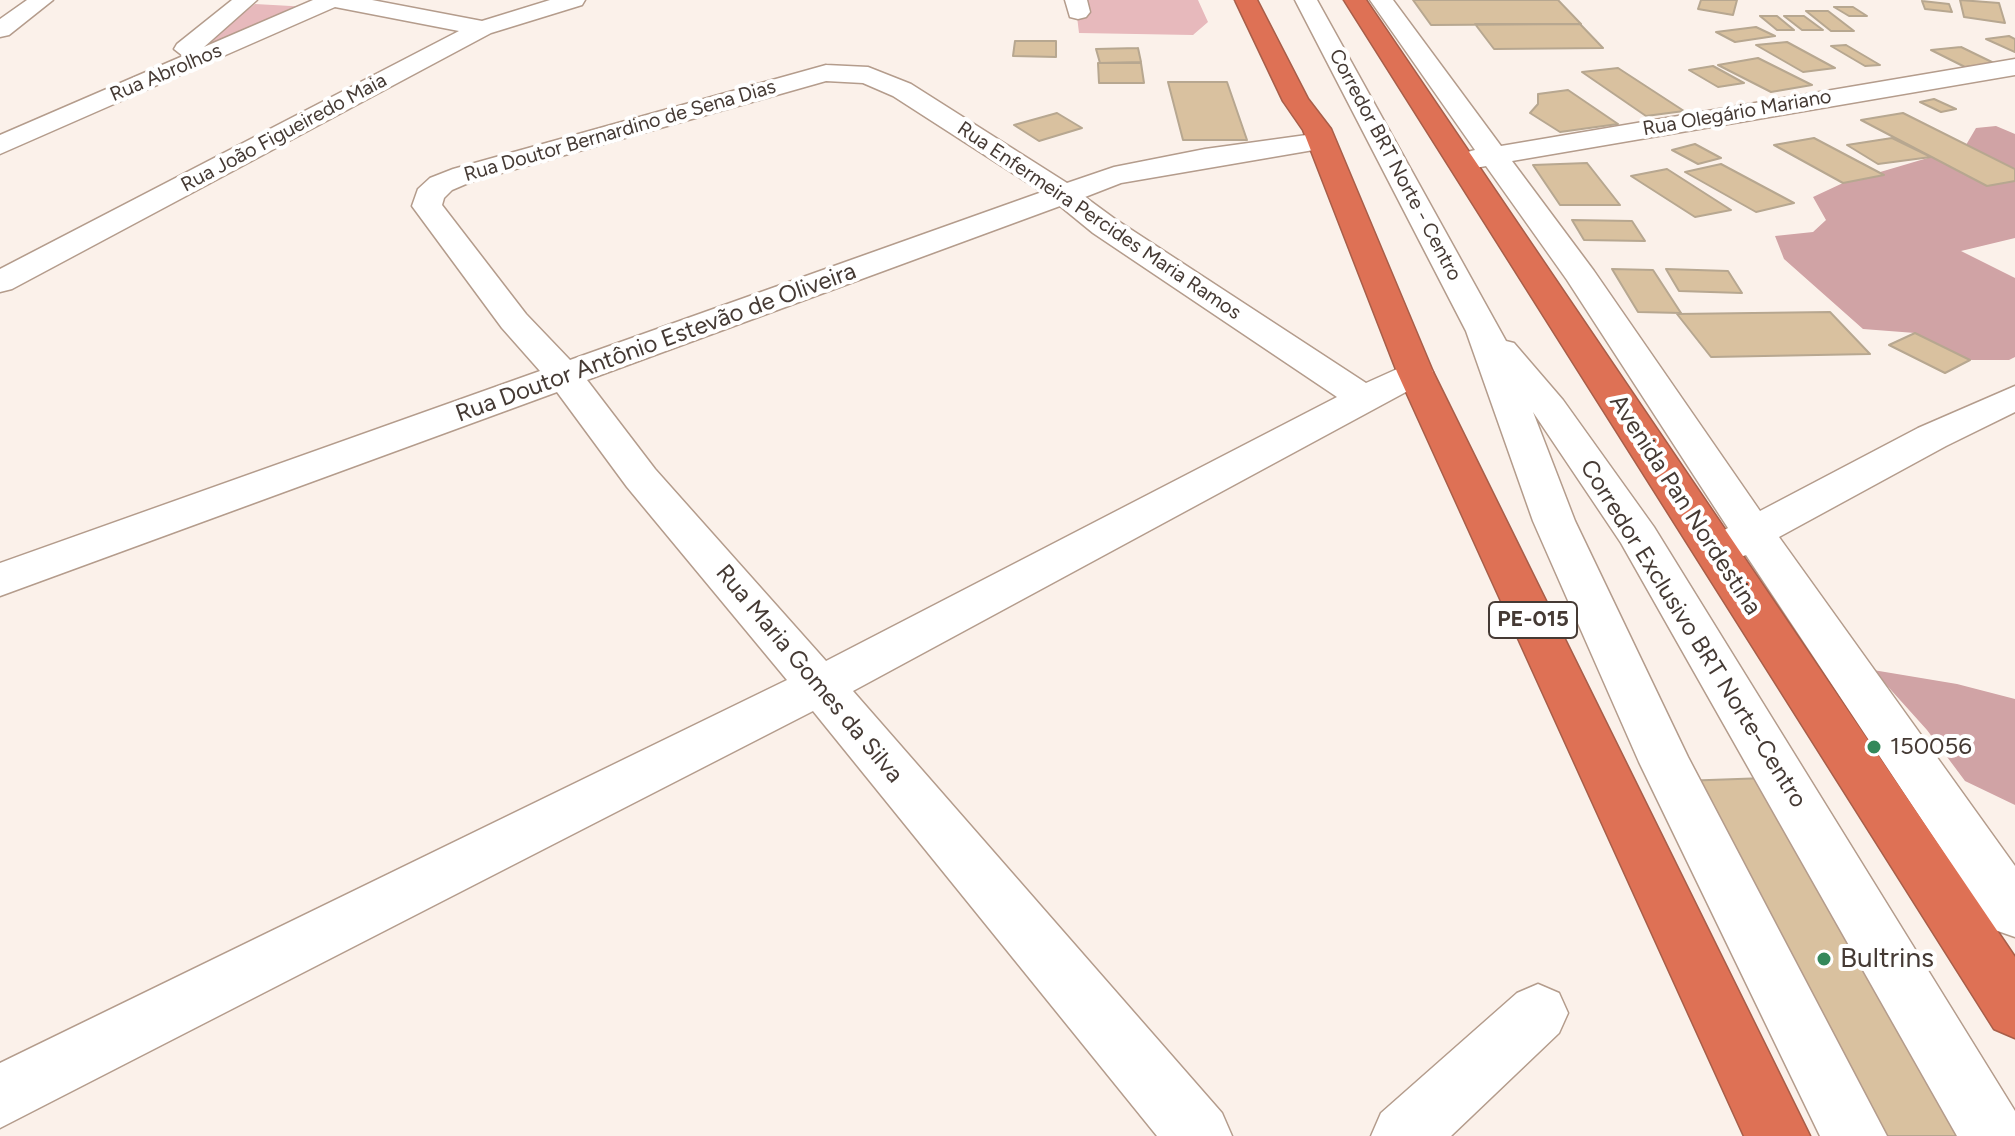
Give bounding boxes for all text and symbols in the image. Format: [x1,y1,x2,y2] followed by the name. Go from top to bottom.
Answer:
[107,39,225,107] street label: Rua Abrolhos
[1324,45,1466,285] street label: Corredor BRT Norte - Centro
[177,69,391,197] street label: Rua João Figueiredo Maia
[461,75,779,187] street label: Rua Doutor Bernardino de Sena Dias
[1641,85,1833,141] street label: Rua Olegário Mariano
[953,117,1245,325] street label: Rua Enfermeira Percides Maria Ramos
[452,257,860,429] street label: Rua Doutor Antônio Estevão de Oliveira
[1603,389,1767,621] street label: Avenida Pan Nordestina
[1573,455,1813,813] street label: Corredor Exclusivo BRT Norte-Centro
[709,559,909,789] street label: Rua Maria Gomes da Silva
[1489,602,1577,638] road number: PE-015
[1890,733,1972,761] place label: 150056
[1865,738,1883,756] marker: 150056
[1840,942,1934,976] place label: Bultrins
[1815,950,1833,968] marker: Bultrins

